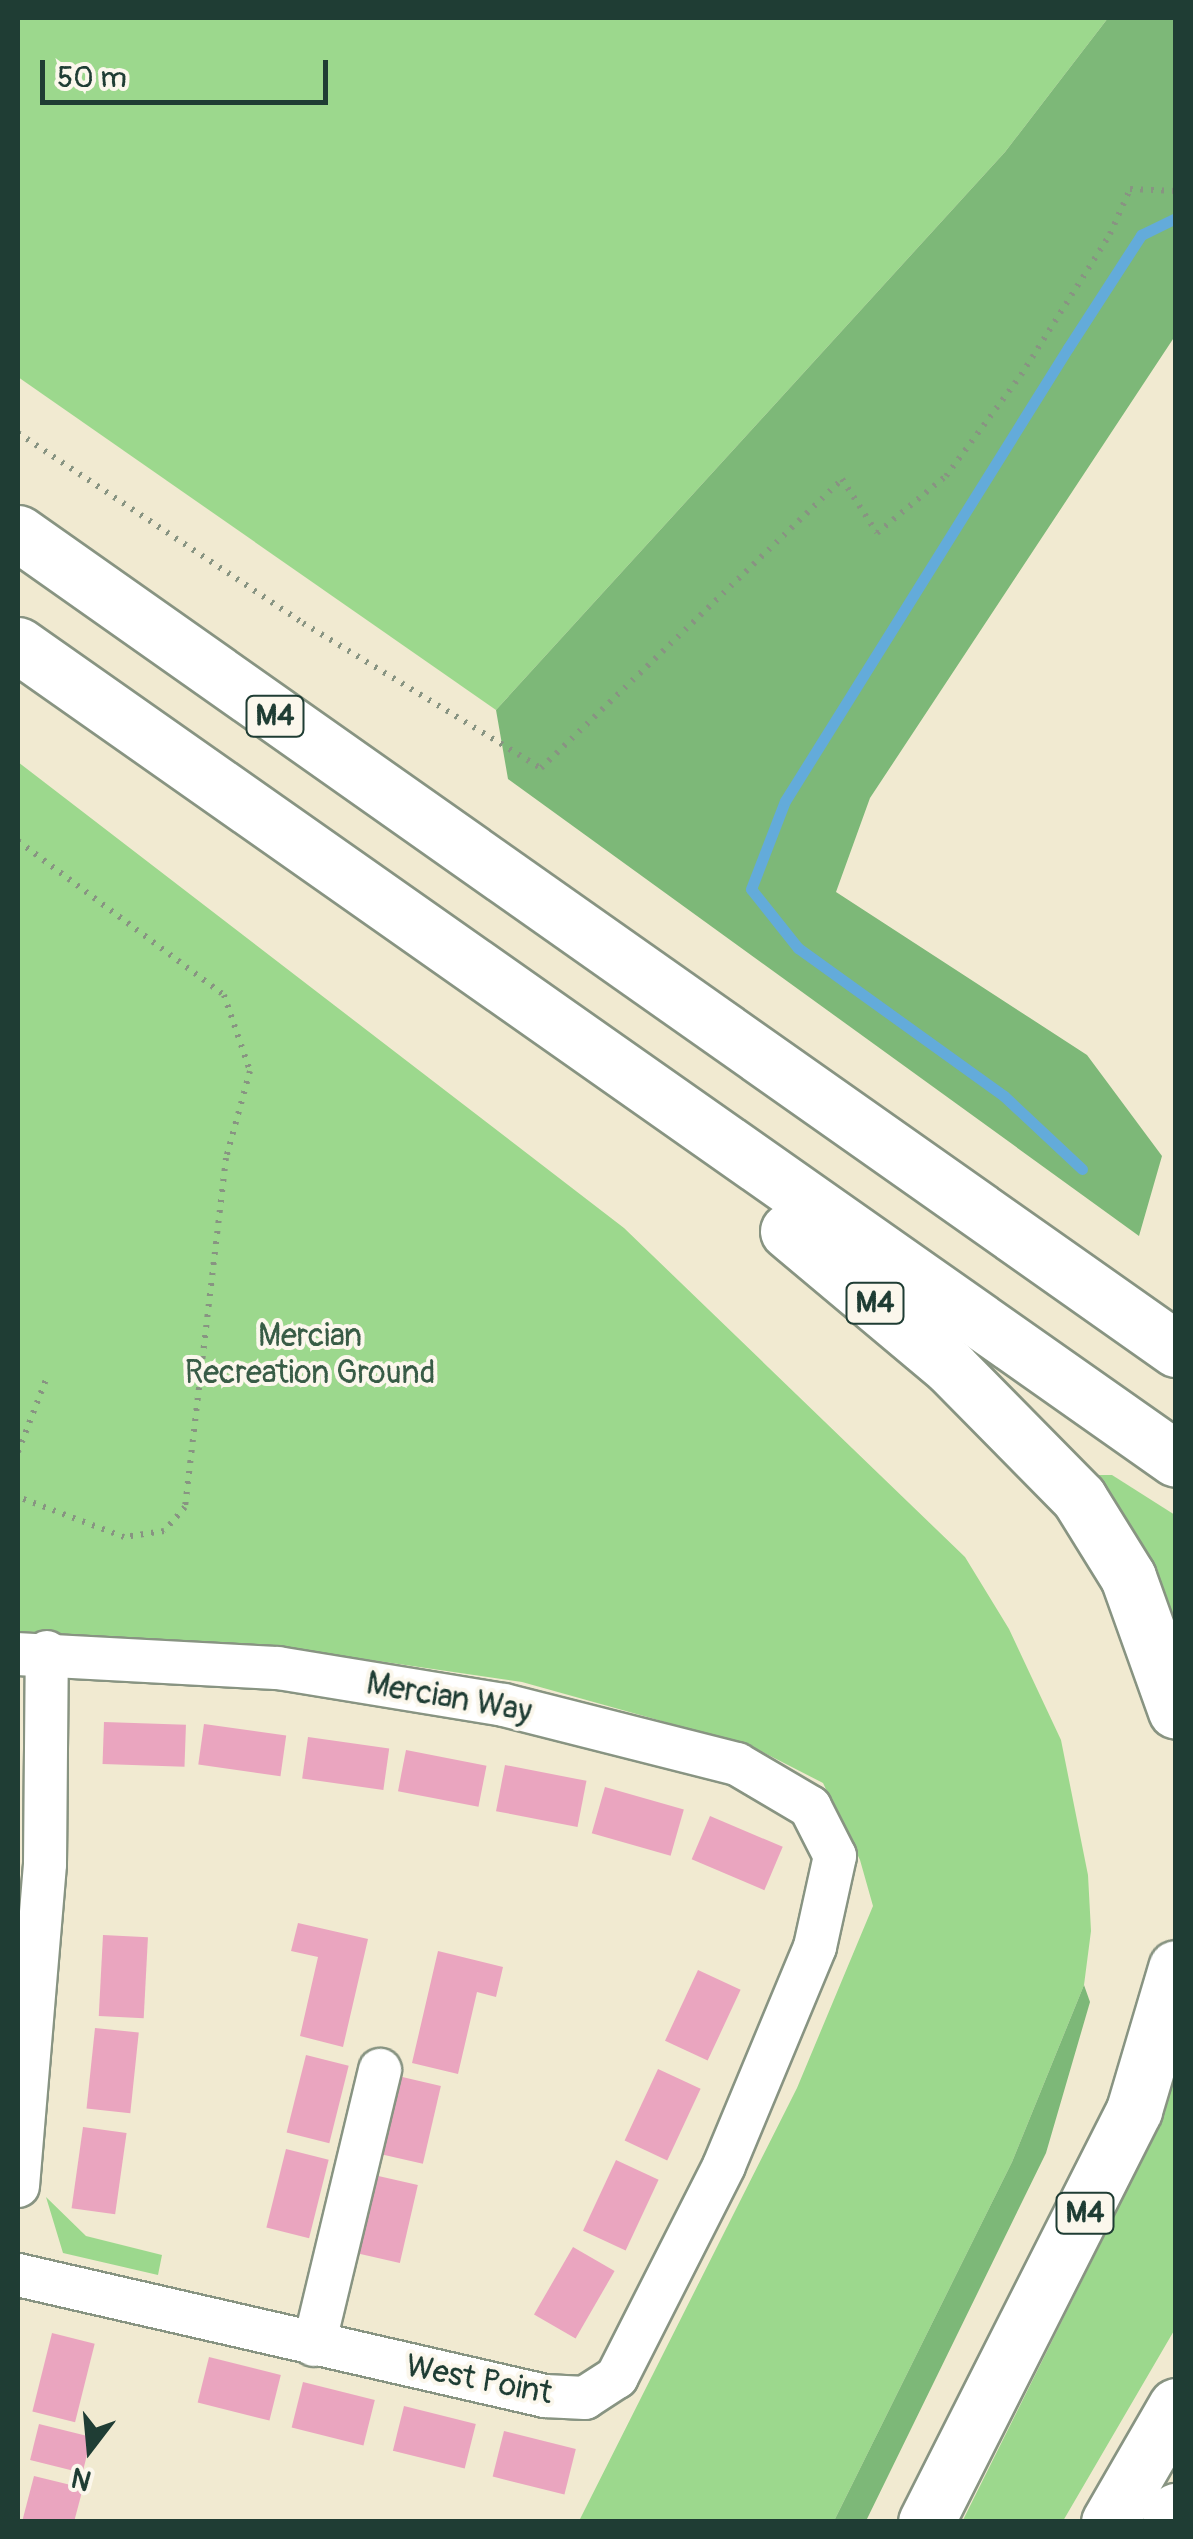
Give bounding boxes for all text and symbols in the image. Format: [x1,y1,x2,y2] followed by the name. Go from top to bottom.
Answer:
[45,40,332,102] scale bar
[57,59,127,96] text: 50 m
[245,691,305,741] road number: M4
[845,1278,905,1328] road number: M4
[185,1318,435,1393] park label: Mercian Recreation Ground
[363,1665,535,1731] street label: Mercian Way
[1055,2188,1115,2238] road number: M4
[403,2347,555,2413] street label: West Point
[40,2399,140,2499] north arrow
[68,2459,96,2498] text: N

